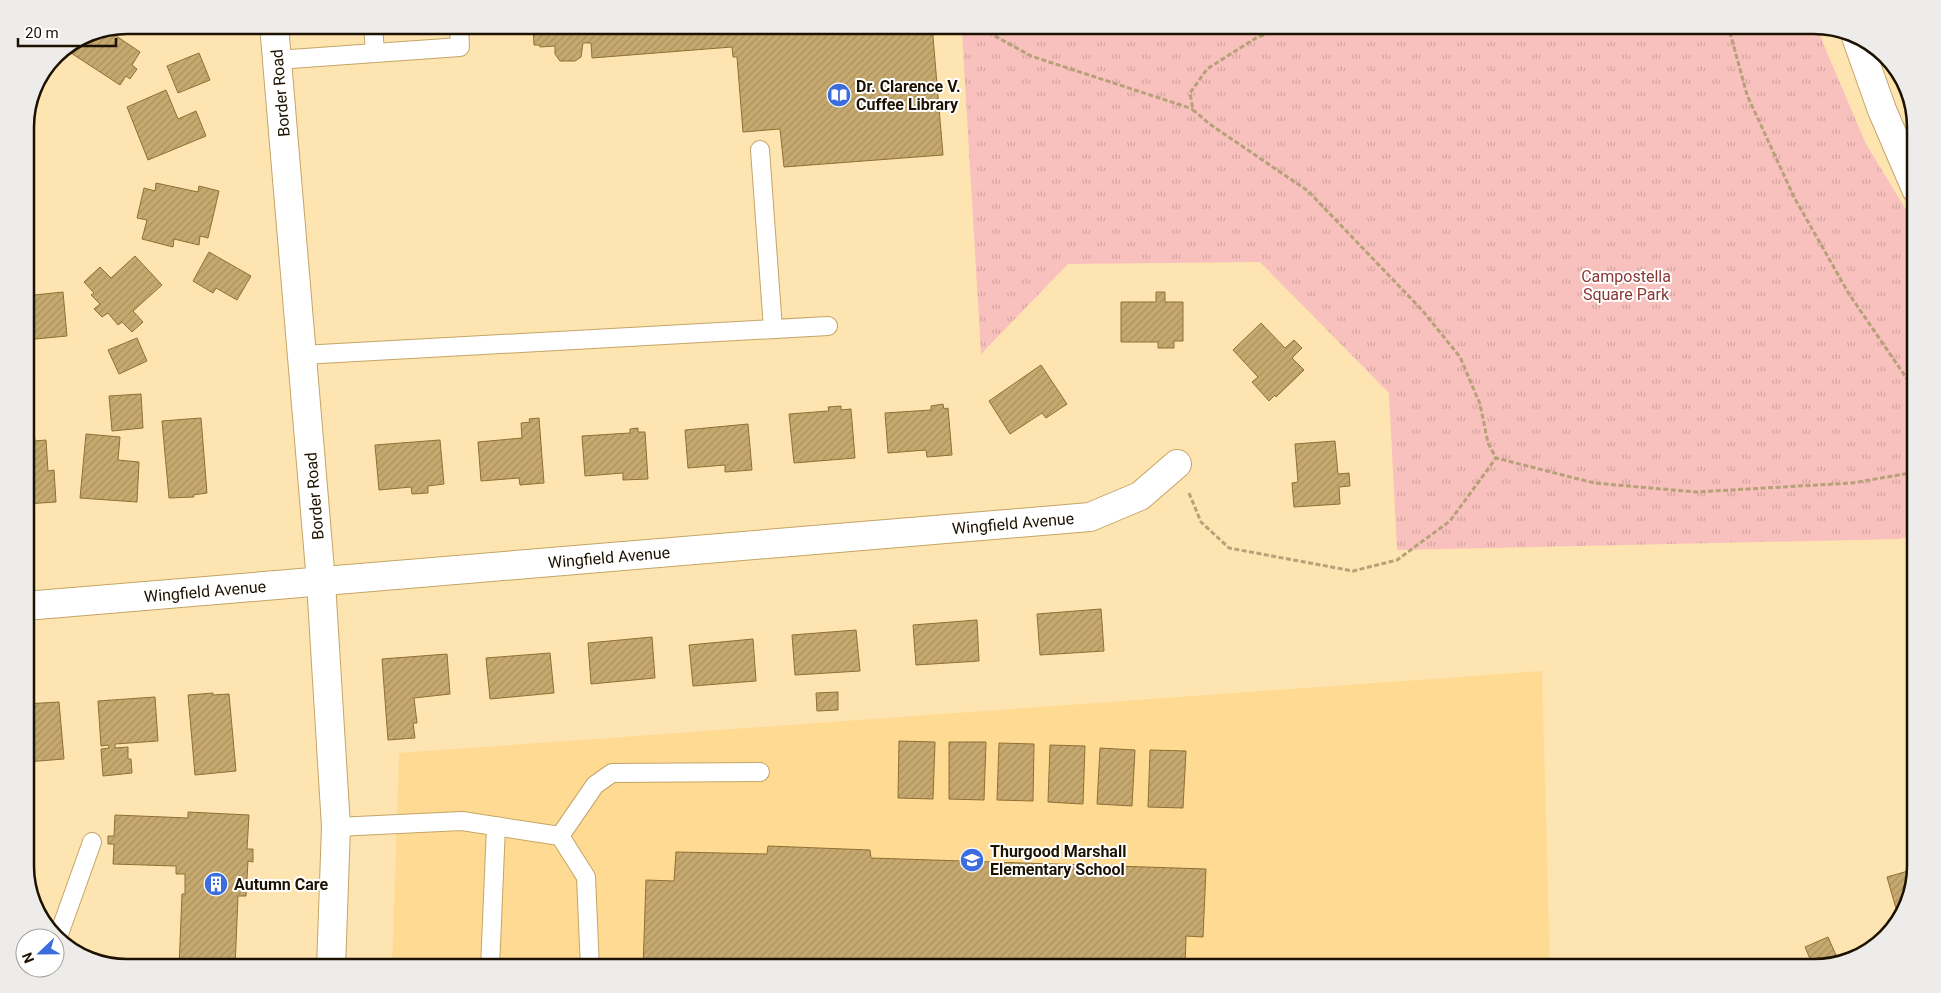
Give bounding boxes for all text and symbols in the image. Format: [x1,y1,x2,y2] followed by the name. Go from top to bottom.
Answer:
[18,15,115,47] scale bar
[25,24,59,42] text: 20 m
[267,48,294,138] street label: Border Road
[856,77,961,114] place label: Dr. Clarence V. Cuffee Library
[826,82,852,108] library icon: Dr. Clarence V. Cuffee Library
[1581,267,1671,304] park label: Campostella Square Park
[301,451,328,541] street label: Border Road
[951,509,1075,538] street label: Wingfield Avenue
[547,543,671,572] street label: Wingfield Avenue
[143,577,267,606] street label: Wingfield Avenue
[990,842,1126,879] place label: Thurgood Marshall Elementary School
[959,847,985,873] school or university icon: Thurgood Marshall Elementary School
[203,871,229,897] building icon: Autumn Care
[234,875,329,894] place label: Autumn Care
[15,928,65,978] north arrow
[19,950,37,965] text: N

